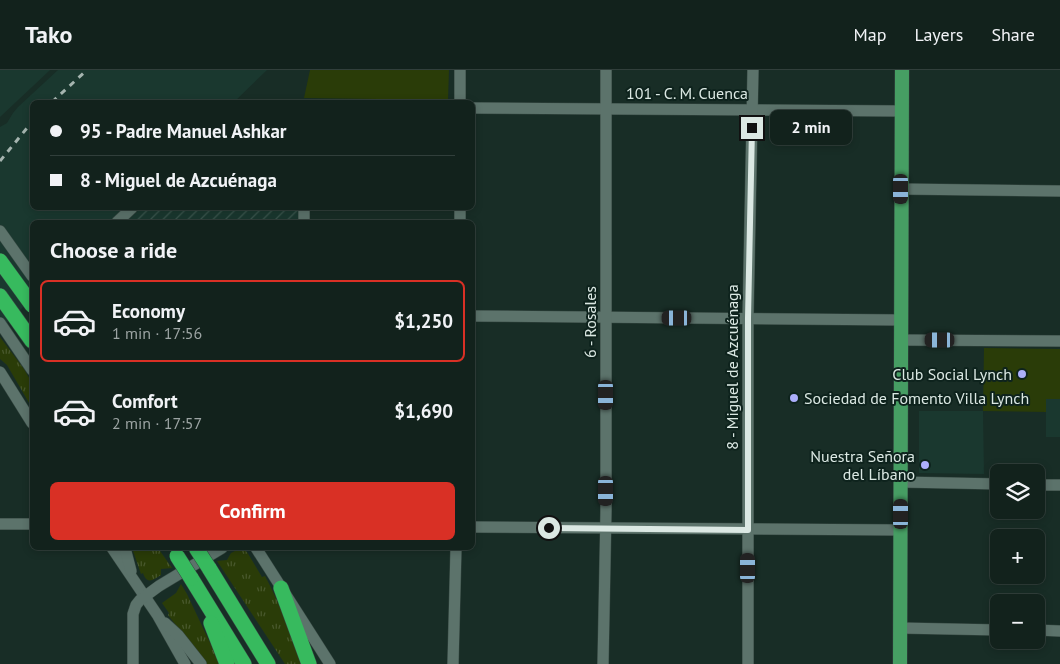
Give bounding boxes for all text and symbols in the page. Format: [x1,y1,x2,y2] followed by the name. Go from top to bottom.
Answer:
[25,19,72,50] text: Tako
[854,23,886,46] text: Map
[914,23,963,46] text: Layers
[991,23,1035,46] text: Share
[626,83,748,103] street label: 101 - C. M. Cuenca
[770,110,852,146] callout: 2 min
[741,117,763,139] route end
[791,117,831,137] text: 2 min
[80,119,287,143] text: 95 - Padre Manuel Ashkar
[80,168,277,192] text: 8 - Miguel de Azcuénaga
[893,174,908,204] car
[50,236,177,264] text: Choose a ride
[722,284,742,450] street label: 8 - Miguel de Azcuénaga
[580,286,600,358] street label: 6 - Rosales
[52,299,97,344] icon: car
[112,299,185,323] text: Economy
[394,309,453,333] text: $1,250
[662,311,692,326] car
[112,323,202,343] text: 1 min · 17:56
[925,333,955,348] car
[892,364,1012,384] place label: Club Social Lynch
[1016,368,1028,380] marker: Club Social Lynch
[598,380,613,410] car
[804,388,1029,408] place label: Sociedad de Fomento Villa Lynch
[52,389,97,434] icon: car
[112,389,178,413] text: Comfort
[788,392,800,404] marker: Sociedad de Fomento Villa Lynch
[394,399,453,423] text: $1,690
[112,413,202,433] text: 2 min · 17:57
[810,446,915,484] place label: Nuestra Señora del Líbano
[919,459,931,471] marker: Nuestra Señora del Líbano
[990,464,1045,649] map controls
[990,464,1045,519] button: layers
[598,476,613,506] car
[50,482,455,540] button: Confirm
[893,499,908,529] car
[538,517,560,539] route start
[990,529,1045,584] button: +
[740,553,755,583] car
[990,594,1045,649] button: −

